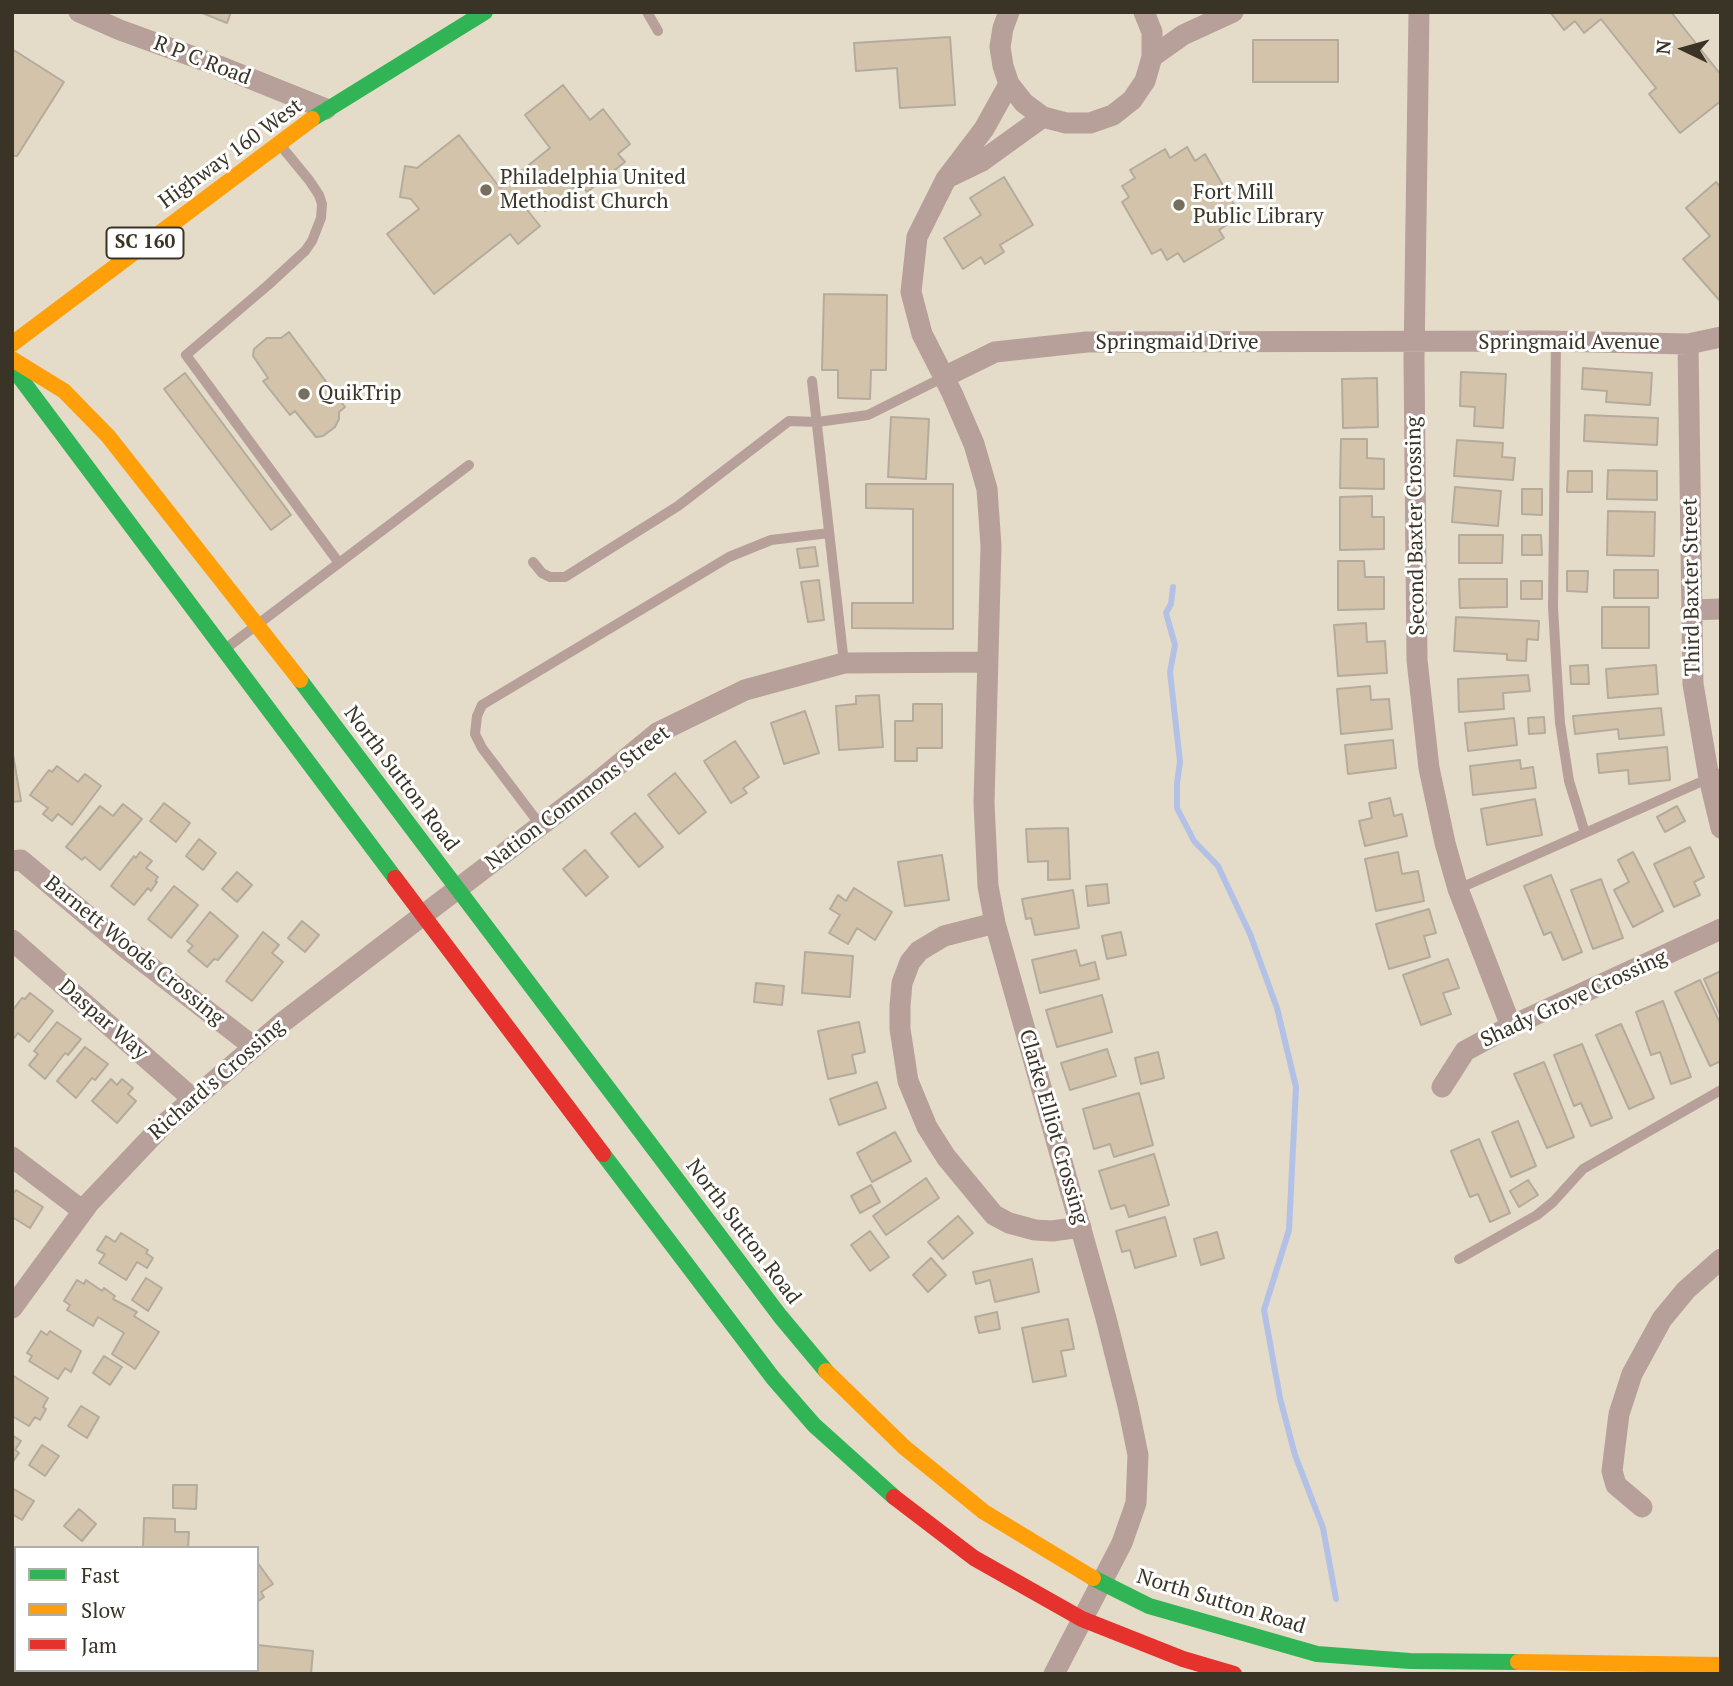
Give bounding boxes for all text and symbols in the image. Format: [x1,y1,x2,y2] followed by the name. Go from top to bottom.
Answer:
[1649,14,1719,84] north arrow
[150,31,254,91] street label: R P C Road
[1650,39,1676,55] text: N
[154,94,308,214] street label: Highway 160 West
[500,165,686,215] place label: Philadelphia United Methodist Church
[1193,180,1324,230] place label: Fort Mill Public Library
[478,182,494,198] marker: Philadelphia United Methodist Church
[1171,197,1187,213] marker: Fort Mill Public Library
[106,228,184,258] road number: SC 160
[1096,330,1258,356] street label: Springmaid Drive
[1478,330,1660,356] street label: Springmaid Avenue
[318,381,401,407] place label: QuikTrip
[296,386,312,402] marker: QuikTrip
[1401,416,1431,636] street label: Second Baxter Crossing
[1678,498,1706,676] street label: Third Baxter Street
[338,701,464,857] street label: North Sutton Road
[481,720,675,876] street label: Nation Commons Street
[39,871,229,1031] street label: Barnett Woods Crossing
[1477,945,1671,1053] street label: Shady Grove Crossing
[53,975,153,1065] street label: Daspar Way
[144,1014,290,1146] street label: Richard's Crossing
[1013,1027,1093,1227] street label: Clarke Elliot Crossing
[680,1154,806,1310] street label: North Sutton Road
[14,1546,259,1672] legend
[81,1561,120,1589] text: Fast
[1134,1564,1308,1640] street label: North Sutton Road
[81,1596,125,1624] text: Slow
[81,1631,117,1659] text: Jam

